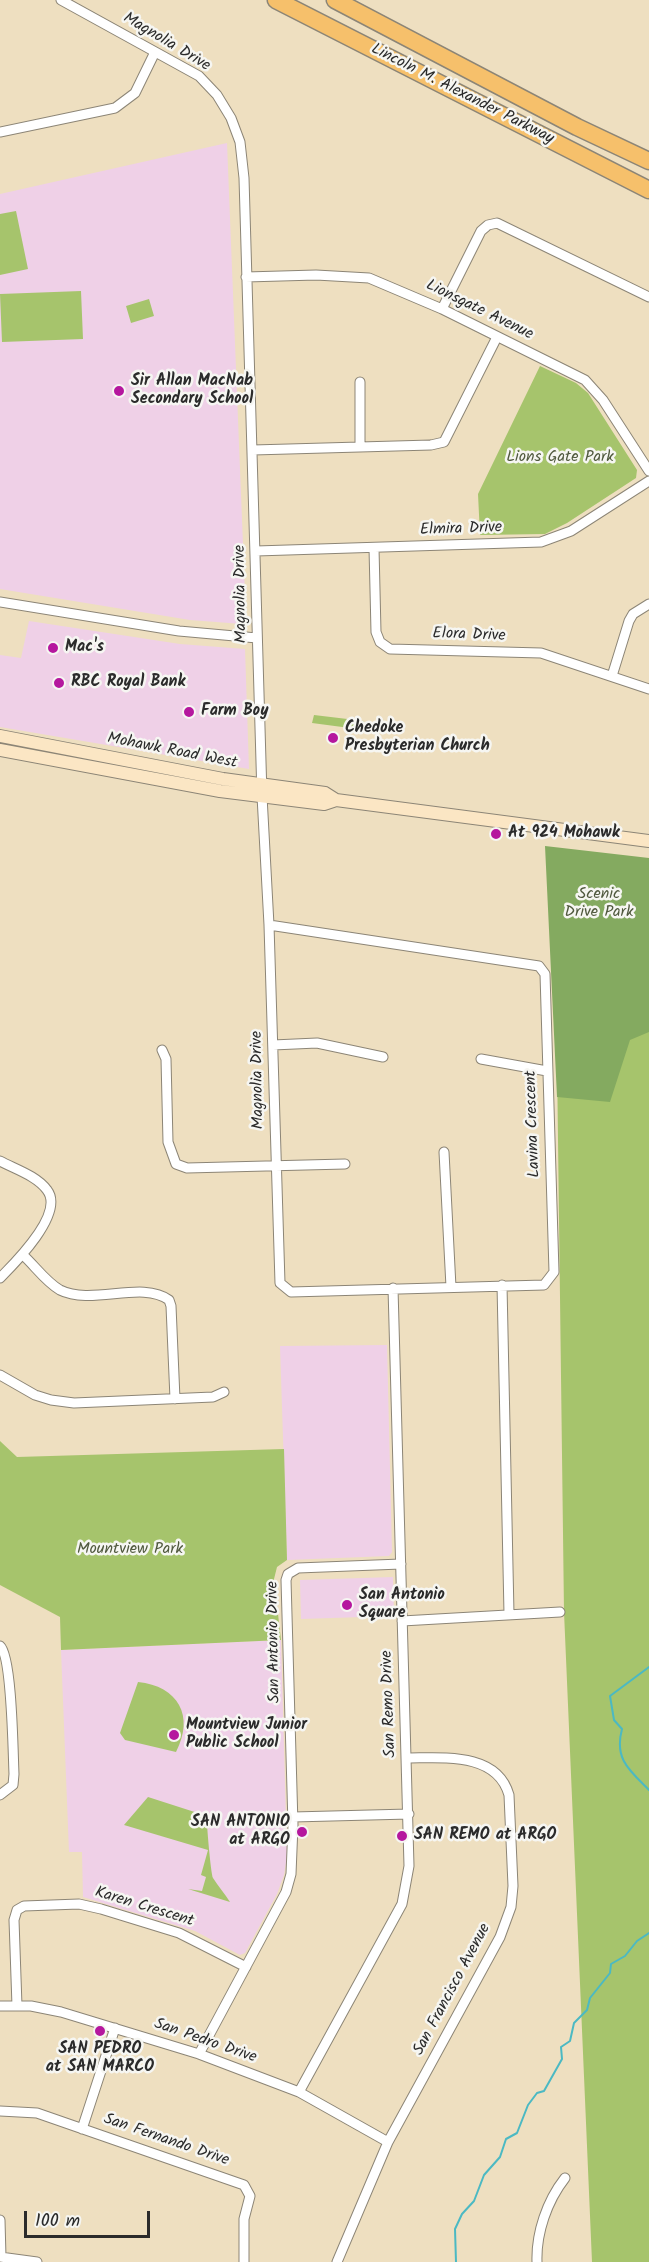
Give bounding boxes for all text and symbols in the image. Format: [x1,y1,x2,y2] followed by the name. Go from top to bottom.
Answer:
[119,9,213,77] street label: Magnolia Drive
[367,40,557,150] street label: Lincoln M. Alexander Parkway
[422,277,536,345] street label: Lionsgate Avenue
[131,372,253,410] place label: Sir Allan MacNab Secondary School
[112,384,126,398] marker: Sir Allan MacNab Secondary School
[506,448,614,468] park label: Lions Gate Park
[419,519,503,541] street label: Elmira Drive
[232,545,252,643] street label: Magnolia Drive
[432,625,506,647] street label: Elora Drive
[65,638,104,658] place label: Mac's
[46,641,60,655] marker: Mac's
[71,673,185,693] place label: RBC Royal Bank
[52,676,66,690] marker: RBC Royal Bank
[201,702,268,722] place label: Farm Boy
[182,705,196,719] marker: Farm Boy
[345,719,490,757] place label: Chedoke Presbyterian Church
[105,730,239,774] street label: Mohawk Road West
[326,731,340,745] marker: Chedoke Presbyterian Church
[508,824,620,844] place label: At 924 Mohawk
[489,827,503,841] marker: At 924 Mohawk
[565,885,633,923] park label: Scenic Drive Park
[249,1031,269,1129] street label: Magnolia Drive
[523,1070,545,1178] street label: Lavina Crescent
[77,1540,183,1560] park label: Mountview Park
[264,1581,286,1703] street label: San Antonio Drive
[359,1586,445,1624] place label: San Antonio Square
[340,1598,354,1612] marker: San Antonio Square
[379,1650,401,1758] street label: San Remo Drive
[186,1716,307,1754] place label: Mountview Junior Public School
[167,1728,181,1742] marker: Mountview Junior Public School
[191,1813,290,1851] place label: SAN ANTONIO at ARGO
[295,1825,309,1839] marker: SAN ANTONIO at ARGO
[414,1826,556,1846] place label: SAN REMO at ARGO
[395,1829,409,1843] marker: SAN REMO at ARGO
[92,1884,196,1932] street label: Karen Crescent
[410,1921,496,2059] street label: San Francisco Avenue
[151,2015,259,2069] street label: San Pedro Drive
[93,2024,107,2038] marker: SAN PEDRO at SAN MARCO
[46,2040,154,2078] place label: SAN PEDRO at SAN MARCO
[101,2111,231,2171] street label: San Fernando Drive
[27,2199,153,2237] scale bar
[35,2207,80,2236] text: 100 m

